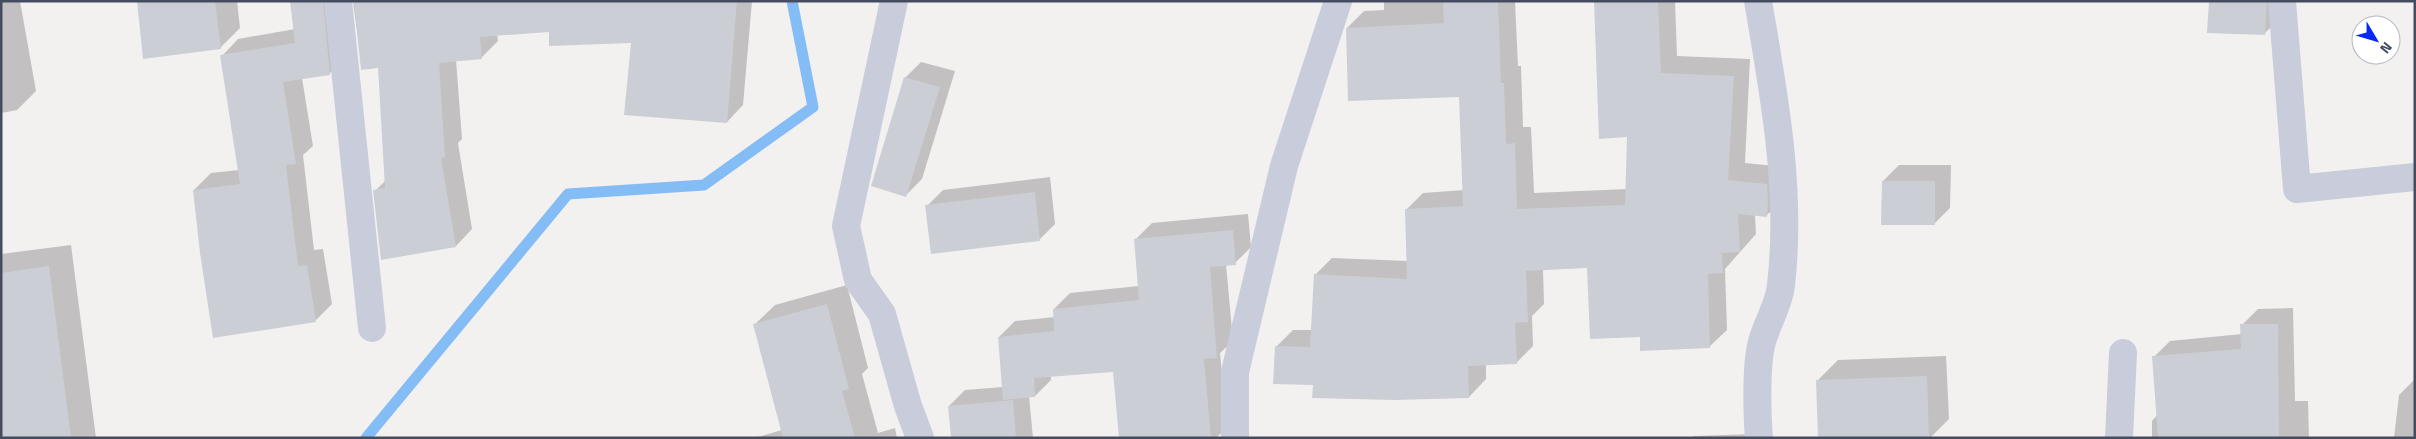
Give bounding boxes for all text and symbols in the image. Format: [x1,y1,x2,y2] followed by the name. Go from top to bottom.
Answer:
[2351,15,2401,65] north arrow
[2375,38,2398,59] text: N

